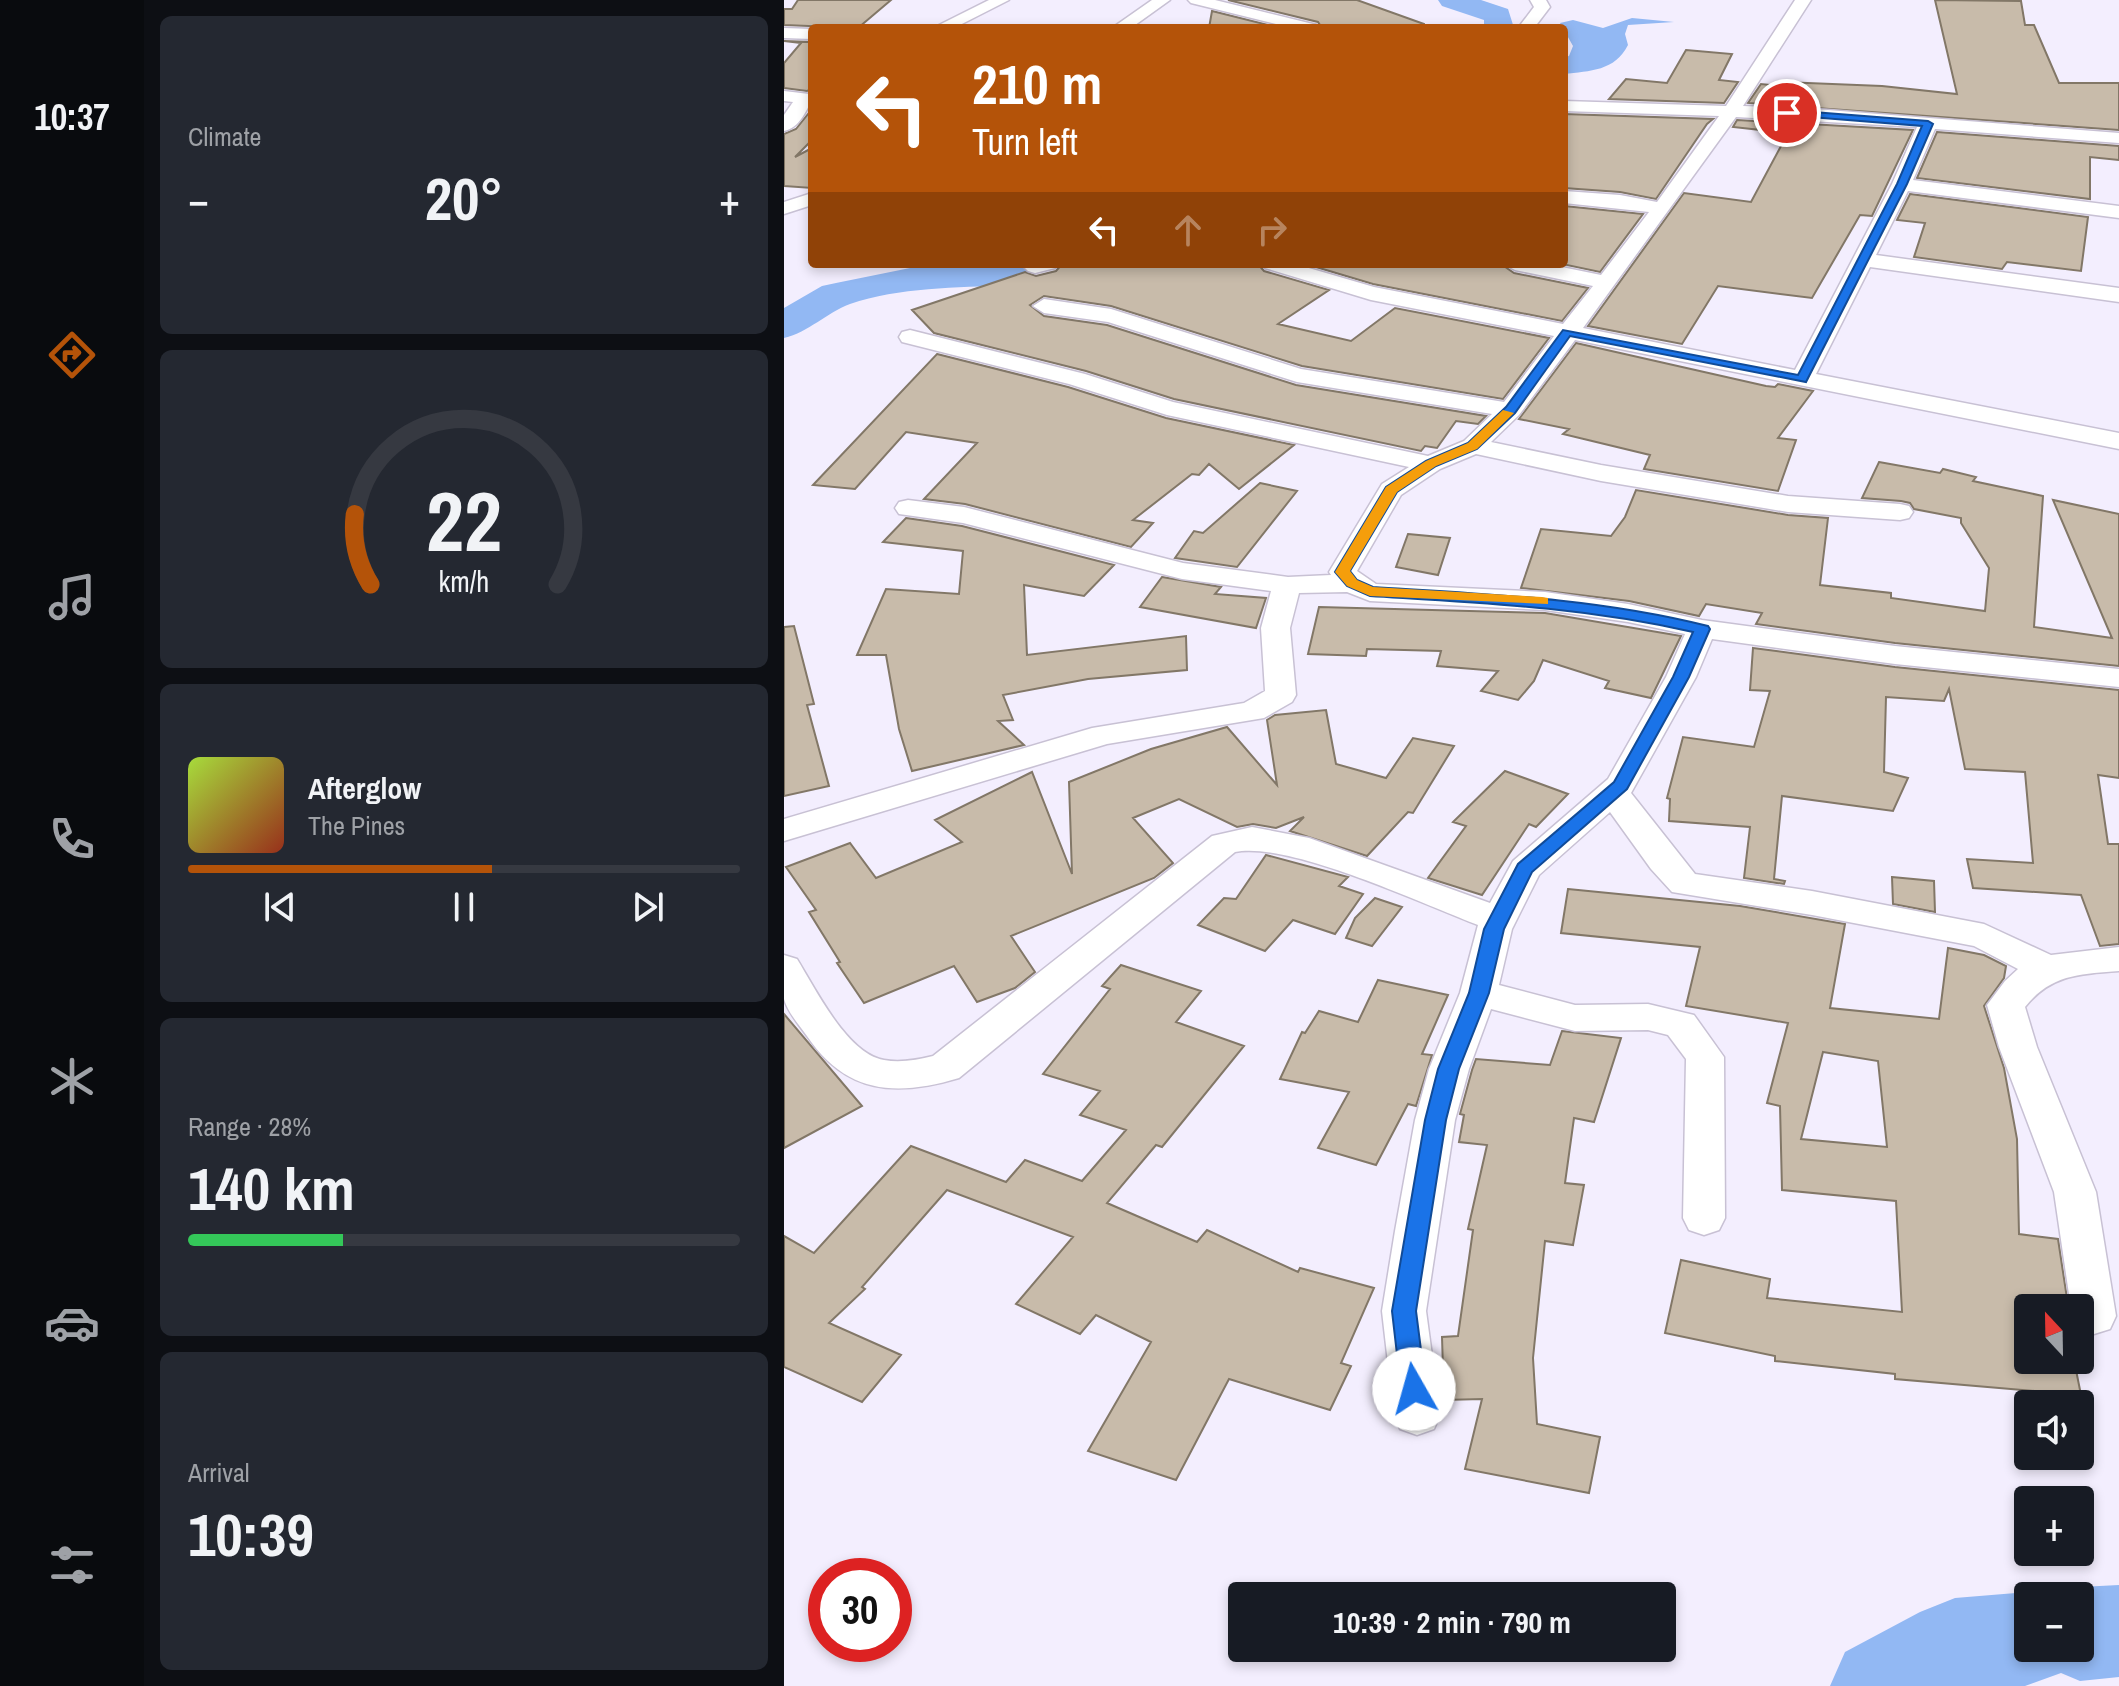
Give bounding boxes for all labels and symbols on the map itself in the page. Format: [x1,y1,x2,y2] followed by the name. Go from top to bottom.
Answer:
[1753,79,1821,147] pin
[2014,1294,2094,1374] north arrow
[1372,1347,1456,1431] position arrow
[808,1558,912,1662] speed limit sign: 30

